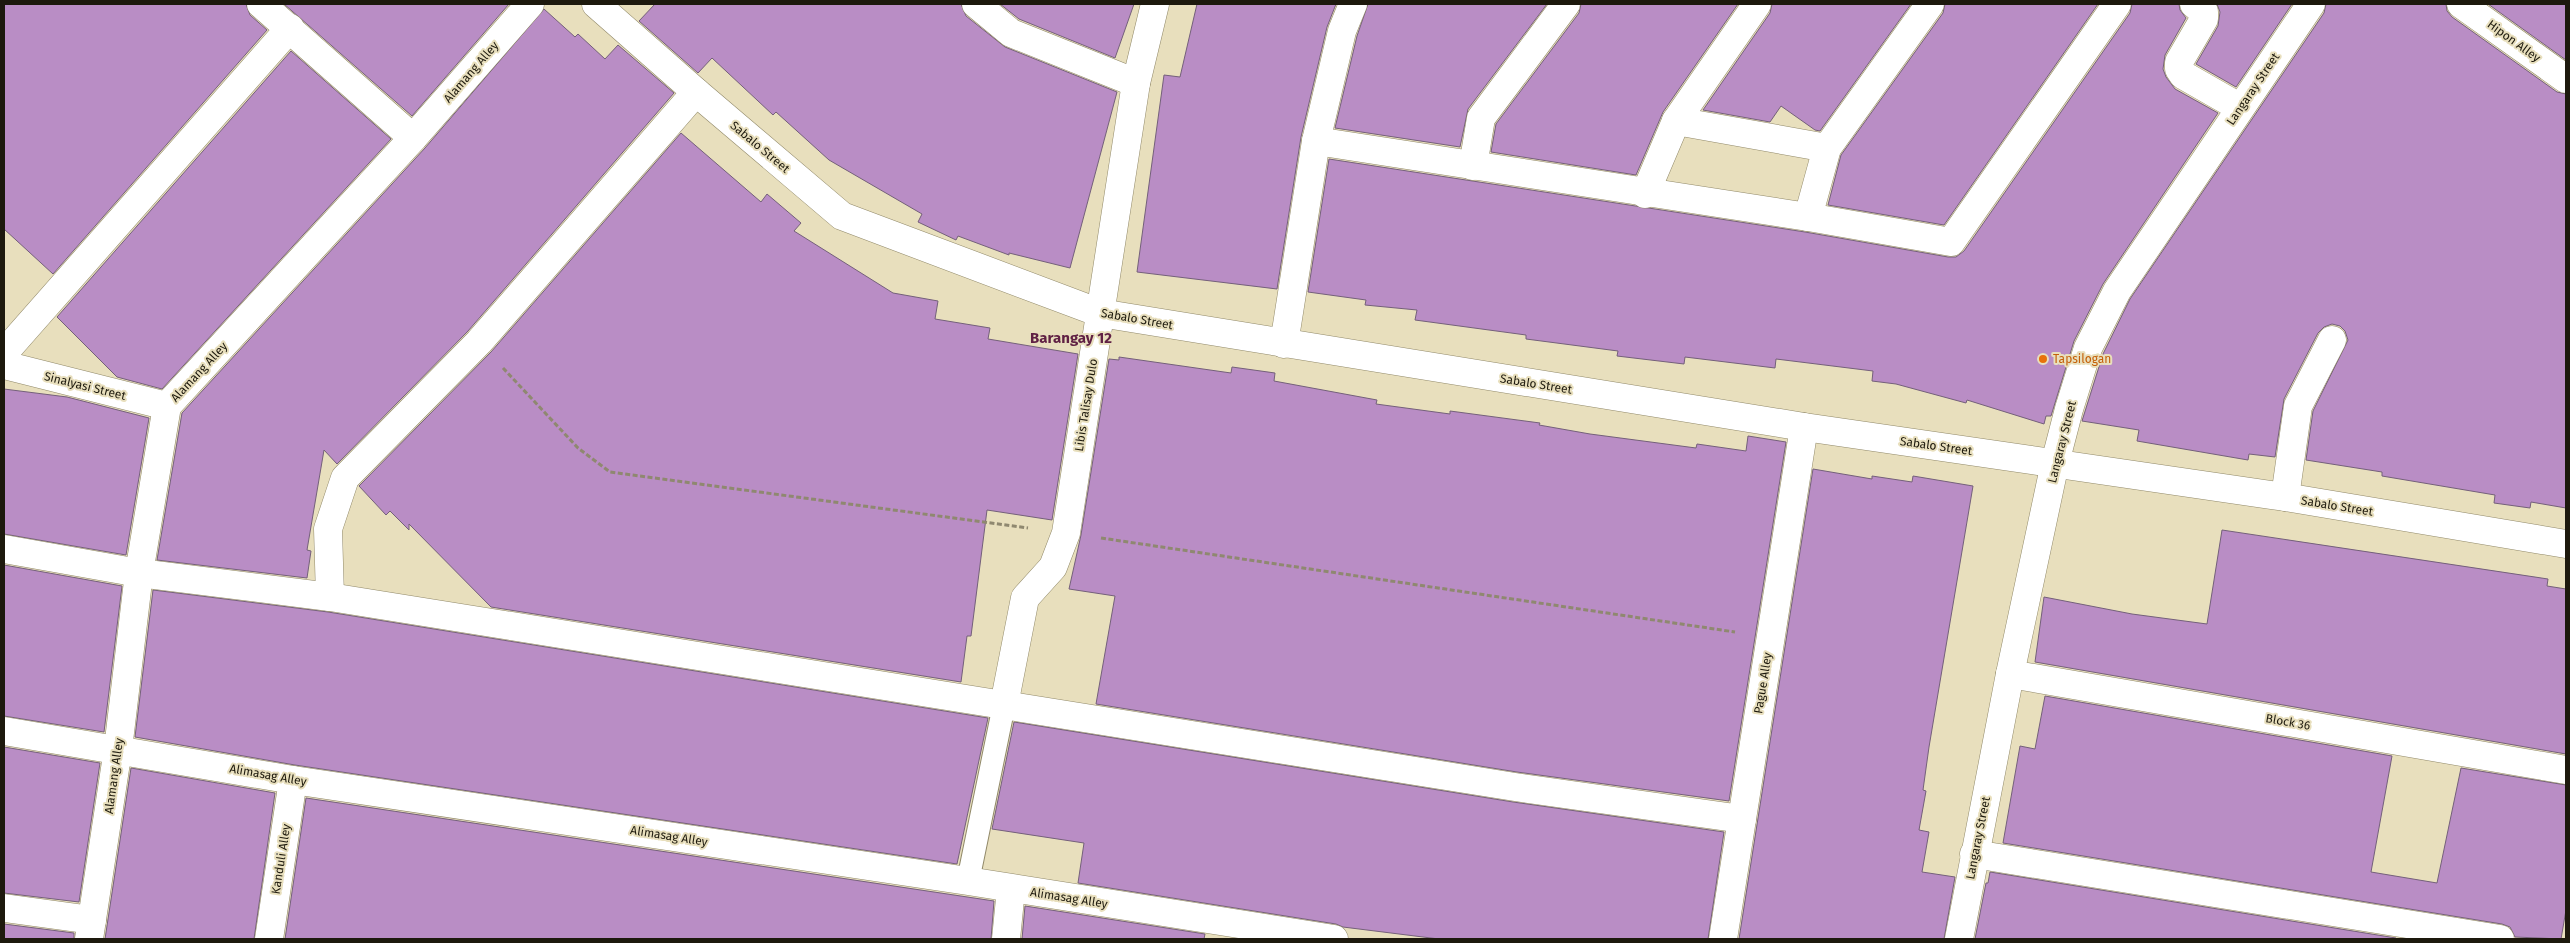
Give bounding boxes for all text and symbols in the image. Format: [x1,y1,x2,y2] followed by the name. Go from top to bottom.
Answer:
[2485,17,2543,65] street label: Hipon Alley
[441,39,501,105] street label: Alamang Alley
[2224,50,2283,128] street label: Langaray Street
[728,118,793,176] street label: Sabalo Street
[1100,306,1175,332] street label: Sabalo Street
[1030,329,1112,347] district label: Barangay 12
[168,339,230,405] street label: Alamang Alley
[2053,352,2111,366] place label: Tapsilogan
[2037,353,2049,365] marker: Tapsilogan
[1072,358,1100,452] street label: Libis Talisay Dulo
[43,369,128,403] street label: Sinalyasi Street
[1499,371,1574,397] street label: Sabalo Street
[2045,399,2079,485] street label: Langaray Street
[1899,434,1974,458] street label: Sabalo Street
[2300,493,2375,519] street label: Sabalo Street
[1751,651,1775,715] street label: Pague Alley
[2265,711,2311,733] street label: Block 36
[102,737,126,815] street label: Alamang Alley
[228,761,308,789] street label: Alimasag Alley
[1963,795,1993,881] street label: Langaray Street
[269,823,293,895] street label: Kanduli Alley
[629,823,709,849] street label: Alimasag Alley
[1029,885,1109,911] street label: Alimasag Alley

